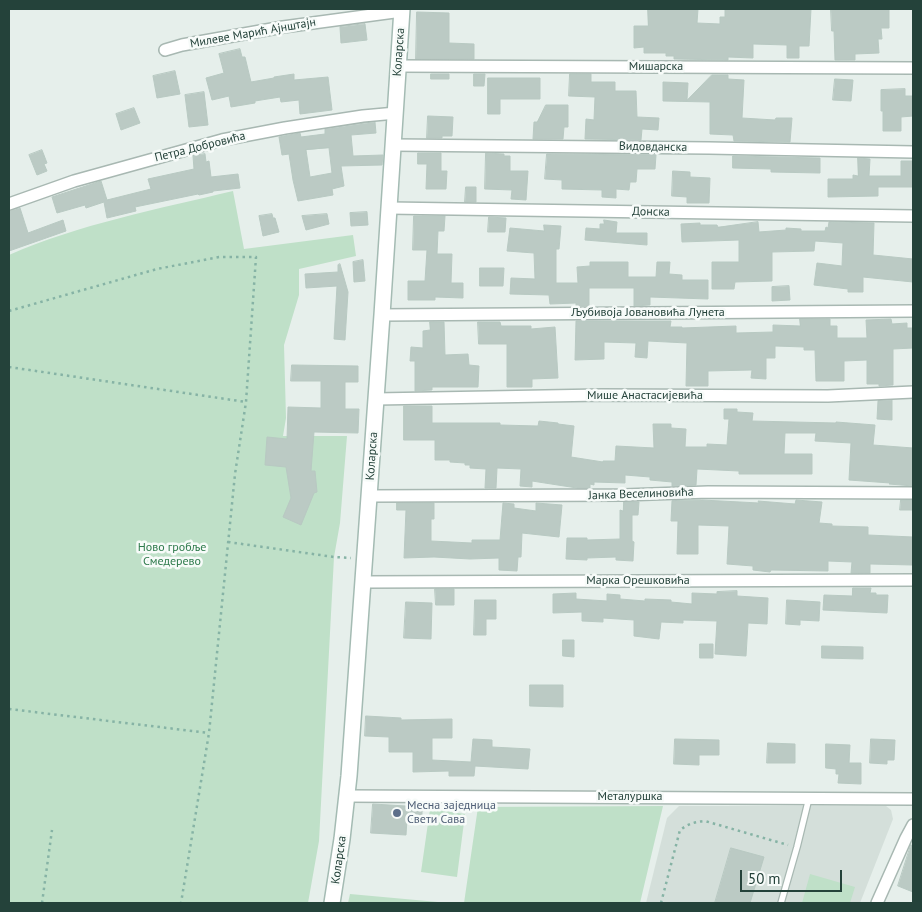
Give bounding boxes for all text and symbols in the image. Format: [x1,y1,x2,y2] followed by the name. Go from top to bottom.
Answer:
[189,15,317,51] street label: Милеве Марић Ајнштајн
[390,27,408,77] street label: Коларска
[629,60,683,74] street label: Мишарска
[153,129,247,165] street label: Петра Добровића
[619,139,687,155] street label: Видовданска
[632,204,670,220] street label: Донска
[571,306,725,320] street label: Љубивоја Јовановића Лунета
[587,389,703,403] street label: Мише Анастасијевића
[363,431,381,481] street label: Коларска
[588,485,694,503] street label: Јанка Веселиновића
[138,541,206,569] park label: Ново гробље Смедерево
[586,574,690,588] street label: Марка Орешковића
[598,790,662,804] street label: Металуршка
[407,799,496,827] place label: Месна заједница Свети Сава
[391,807,403,819] marker: Месна заједница Свети Сава
[328,835,350,885] street label: Коларска
[742,860,844,892] scale bar
[748,869,781,888] text: 50 m

